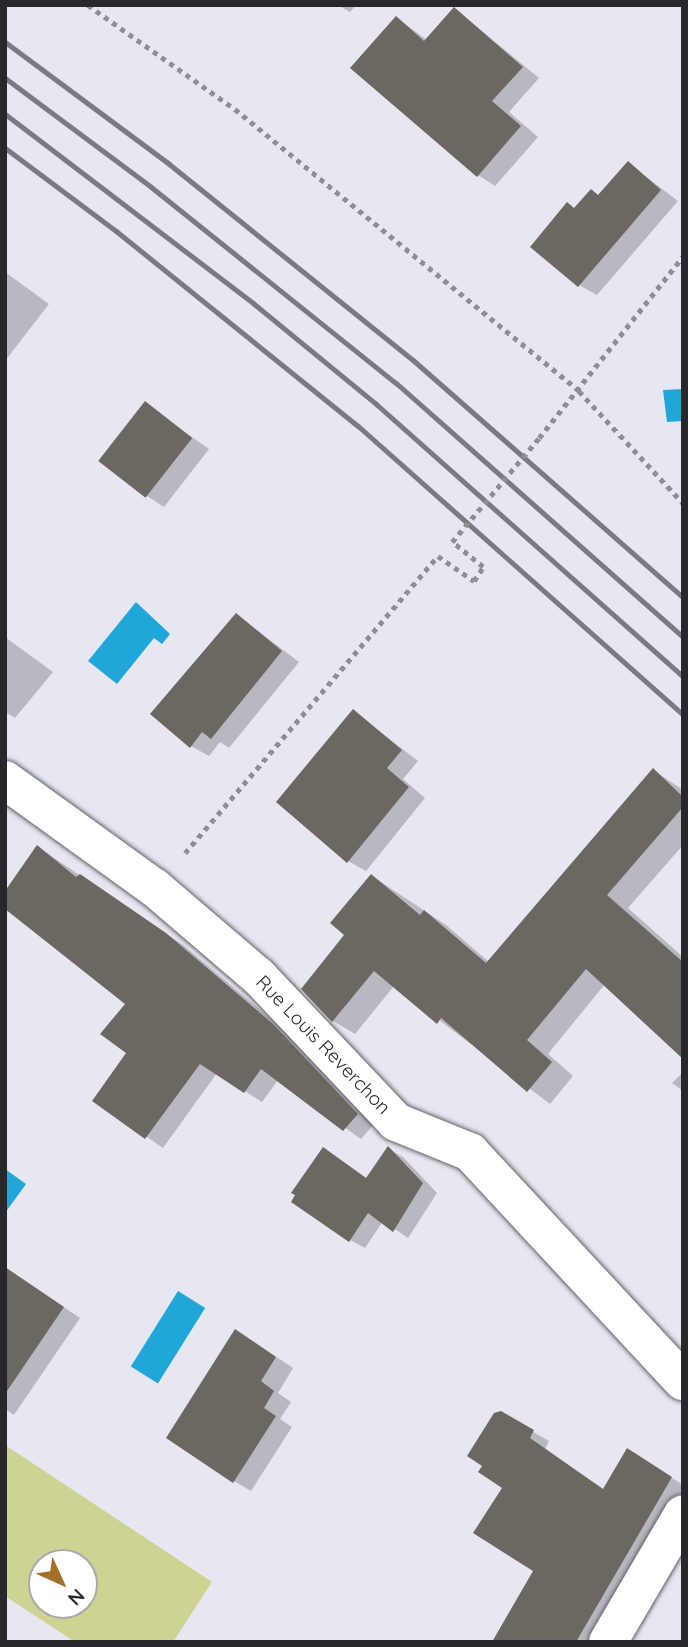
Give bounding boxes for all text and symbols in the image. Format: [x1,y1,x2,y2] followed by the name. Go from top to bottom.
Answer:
[251,971,395,1119] street label: Rue Louis Reverchon
[28,1549,98,1619] north arrow
[63,1584,90,1611] text: N

